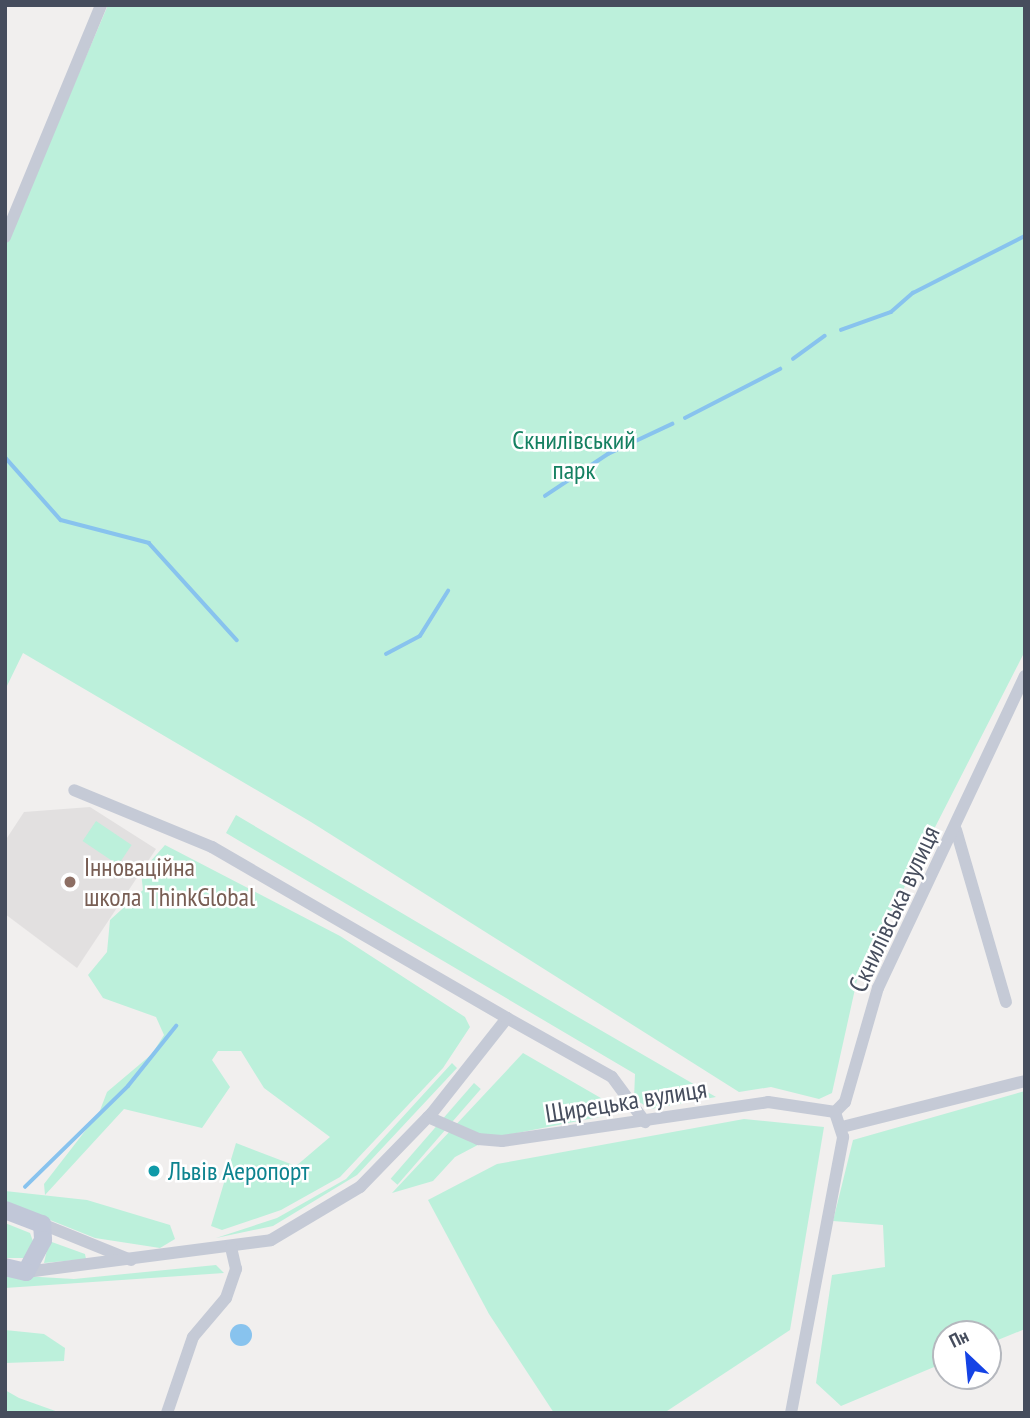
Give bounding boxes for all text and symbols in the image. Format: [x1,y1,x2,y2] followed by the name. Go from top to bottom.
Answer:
[512,424,636,486] park label: Скнилівський парк
[842,821,946,997] street label: Скнилівська вулиця
[84,851,255,912] place label: Інноваційна школа ThinkGlobal
[62,874,78,890] marker: Інноваційна школа ThinkGlobal
[543,1073,709,1129] street label: Щирецька вулиця
[168,1155,310,1187] place label: Львів Аеропорт
[146,1163,162,1179] marker: Львів Аеропорт
[932,1320,1002,1390] north arrow
[945,1323,972,1353] text: Пн

